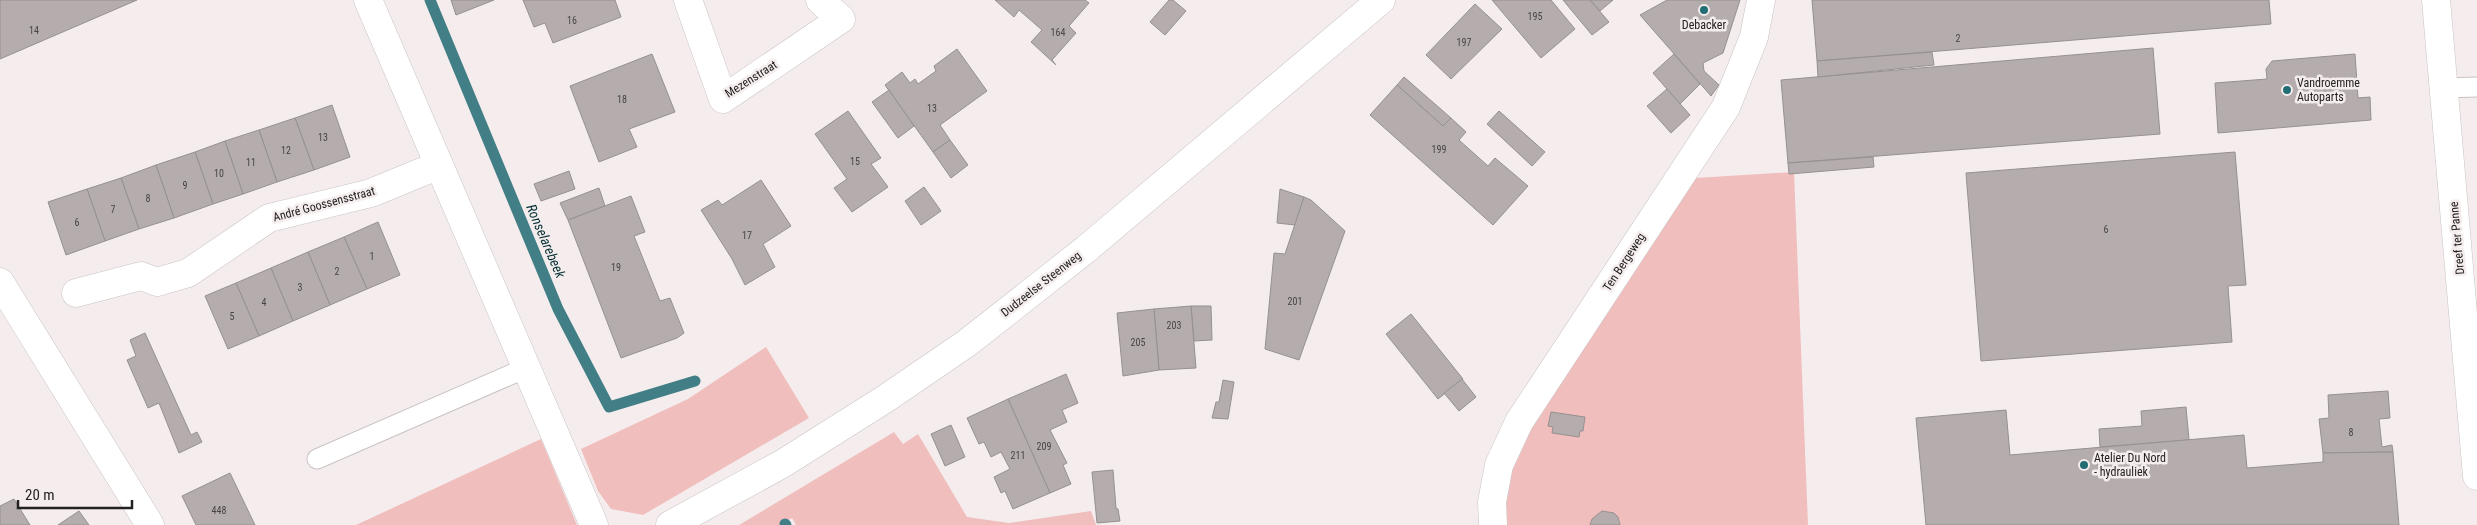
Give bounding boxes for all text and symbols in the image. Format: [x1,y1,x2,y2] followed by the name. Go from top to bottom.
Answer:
[1698,4,1710,16] marker: Debacker
[1528,11,1542,22] house number: 195
[567,15,577,26] house number: 16
[1682,18,1726,32] place label: Debacker
[29,25,39,36] house number: 14
[1051,27,1065,38] house number: 164
[1956,33,1961,44] house number: 2
[1457,37,1471,48] house number: 197
[722,57,780,101] street label: Mezenstraat
[2297,76,2360,104] place label: Vandroemme Autoparts
[2281,84,2293,96] marker: Vandroemme Autoparts
[617,94,627,105] house number: 18
[927,103,937,114] house number: 13
[318,132,328,143] house number: 13
[1432,144,1446,155] house number: 199
[281,145,291,156] house number: 12
[850,156,860,167] house number: 15
[246,157,256,168] house number: 11
[214,168,224,179] house number: 10
[183,180,188,191] house number: 9
[271,184,377,224] street label: André Goossensstraat
[146,193,151,204] house number: 8
[2447,200,2467,275] street label: Dreef ter Panne
[523,202,569,281] water label: Ronselarebeek
[111,204,116,215] house number: 7
[75,217,80,228] house number: 6
[2104,224,2109,235] house number: 6
[742,230,752,241] house number: 17
[1600,230,1648,294] street label: Ten Bergeweg
[998,248,1084,320] street label: Dudzeelse Steenweg
[370,251,374,262] house number: 1
[611,262,621,273] house number: 19
[335,266,340,277] house number: 2
[298,282,303,293] house number: 3
[1288,296,1302,307] house number: 201
[262,297,267,308] house number: 4
[230,311,235,322] house number: 5
[1167,320,1181,331] house number: 203
[1131,337,1145,348] house number: 205
[2349,427,2354,438] house number: 8
[1037,441,1051,452] house number: 209
[1011,450,1025,461] house number: 211
[2094,451,2166,479] place label: Atelier Du Nord - hydrauliek
[2078,459,2090,471] marker: Atelier Du Nord - hydrauliek
[18,478,131,510] scale bar
[25,486,55,504] text: 20 m
[212,505,226,516] house number: 448

